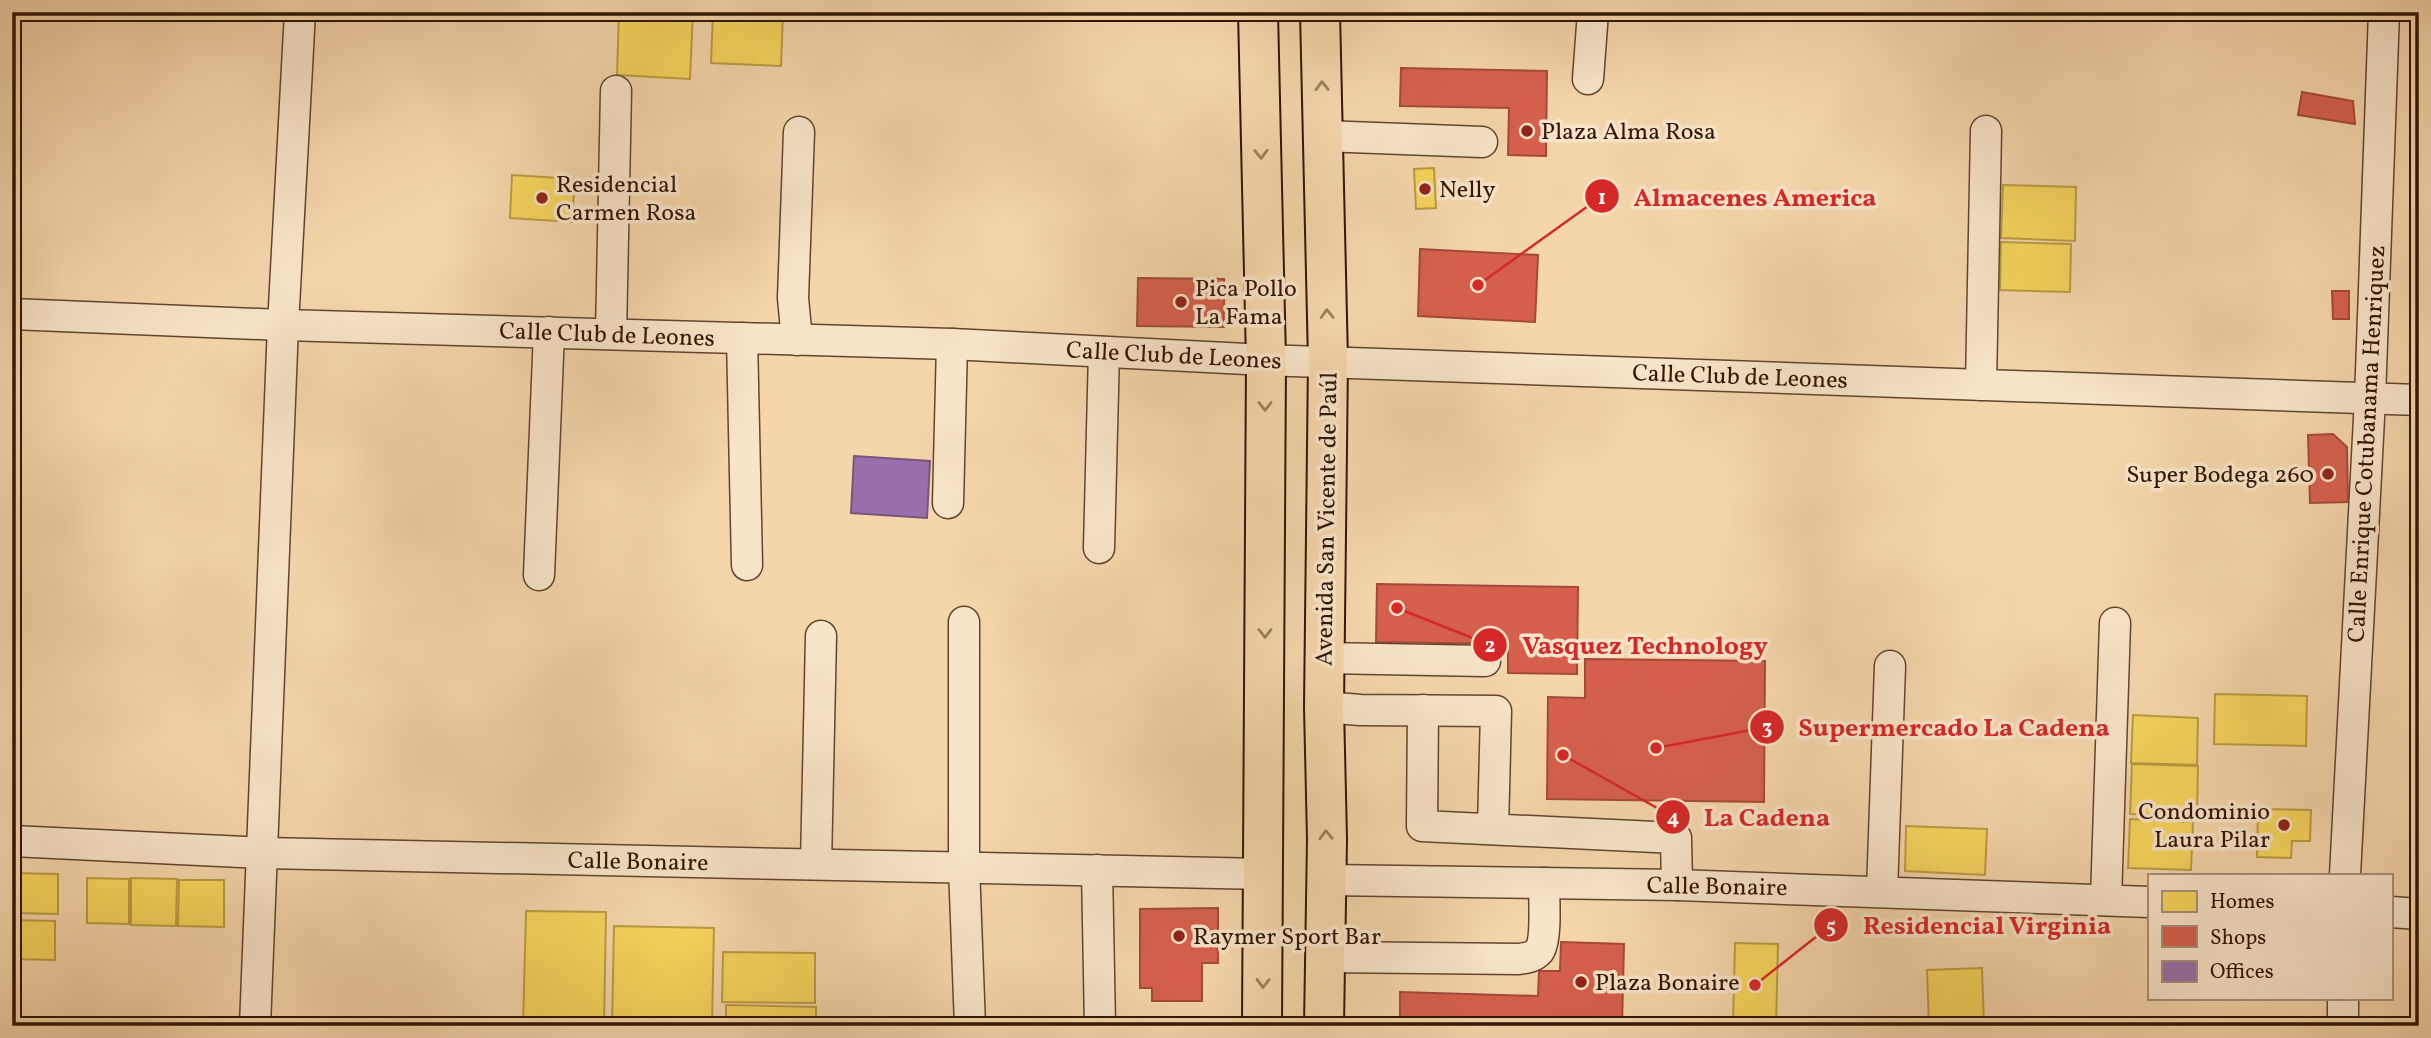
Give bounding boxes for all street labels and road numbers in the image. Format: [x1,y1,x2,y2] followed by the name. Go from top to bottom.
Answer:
[2341,245,2395,644] street label: Calle Enrique Cotubanama Henriquez
[499,315,715,357] street label: Calle Club de Leones
[1065,334,1283,380] street label: Calle Club de Leones
[1632,357,1848,399] street label: Calle Club de Leones
[1308,372,1348,666] street label: Avenida San Vicente de Paúl
[567,845,709,881] street label: Calle Bonaire
[1646,870,1788,906] street label: Calle Bonaire

